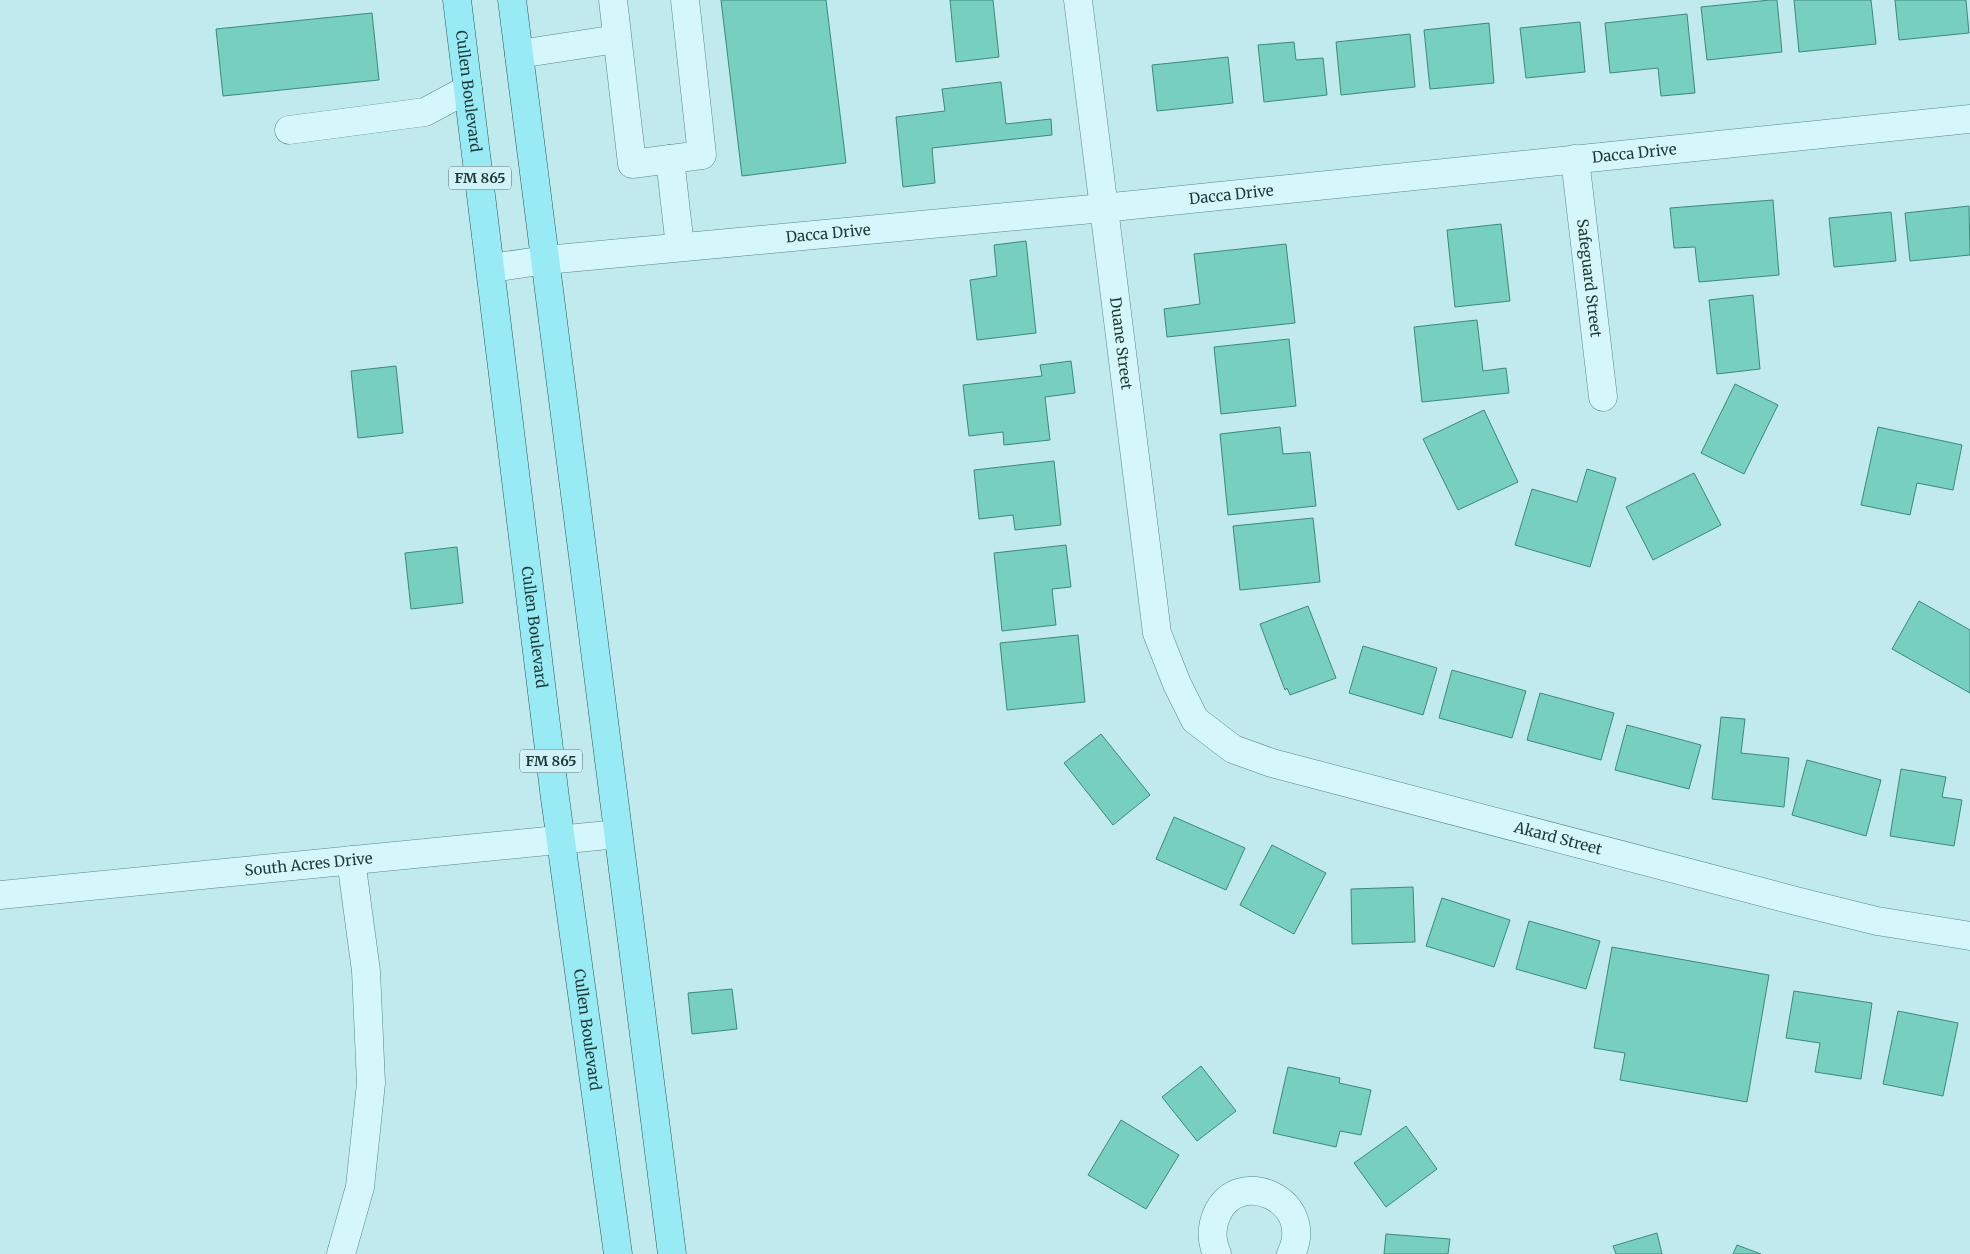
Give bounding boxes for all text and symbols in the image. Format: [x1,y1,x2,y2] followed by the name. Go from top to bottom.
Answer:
[452,29,486,153] street label: Cullen Boulevard
[1591,139,1678,167] street label: Dacca Drive
[449,167,511,190] road number: FM 865
[1188,181,1275,208] street label: Dacca Drive
[1573,218,1606,339] street label: Safeguard Street
[785,220,872,247] street label: Dacca Drive
[1106,296,1137,391] street label: Duane Street
[518,565,551,689] street label: Cullen Boulevard
[520,749,582,772] road number: FM 865
[1511,817,1604,859] street label: Akard Street
[244,848,374,880] street label: South Acres Drive
[570,968,605,1092] street label: Cullen Boulevard

